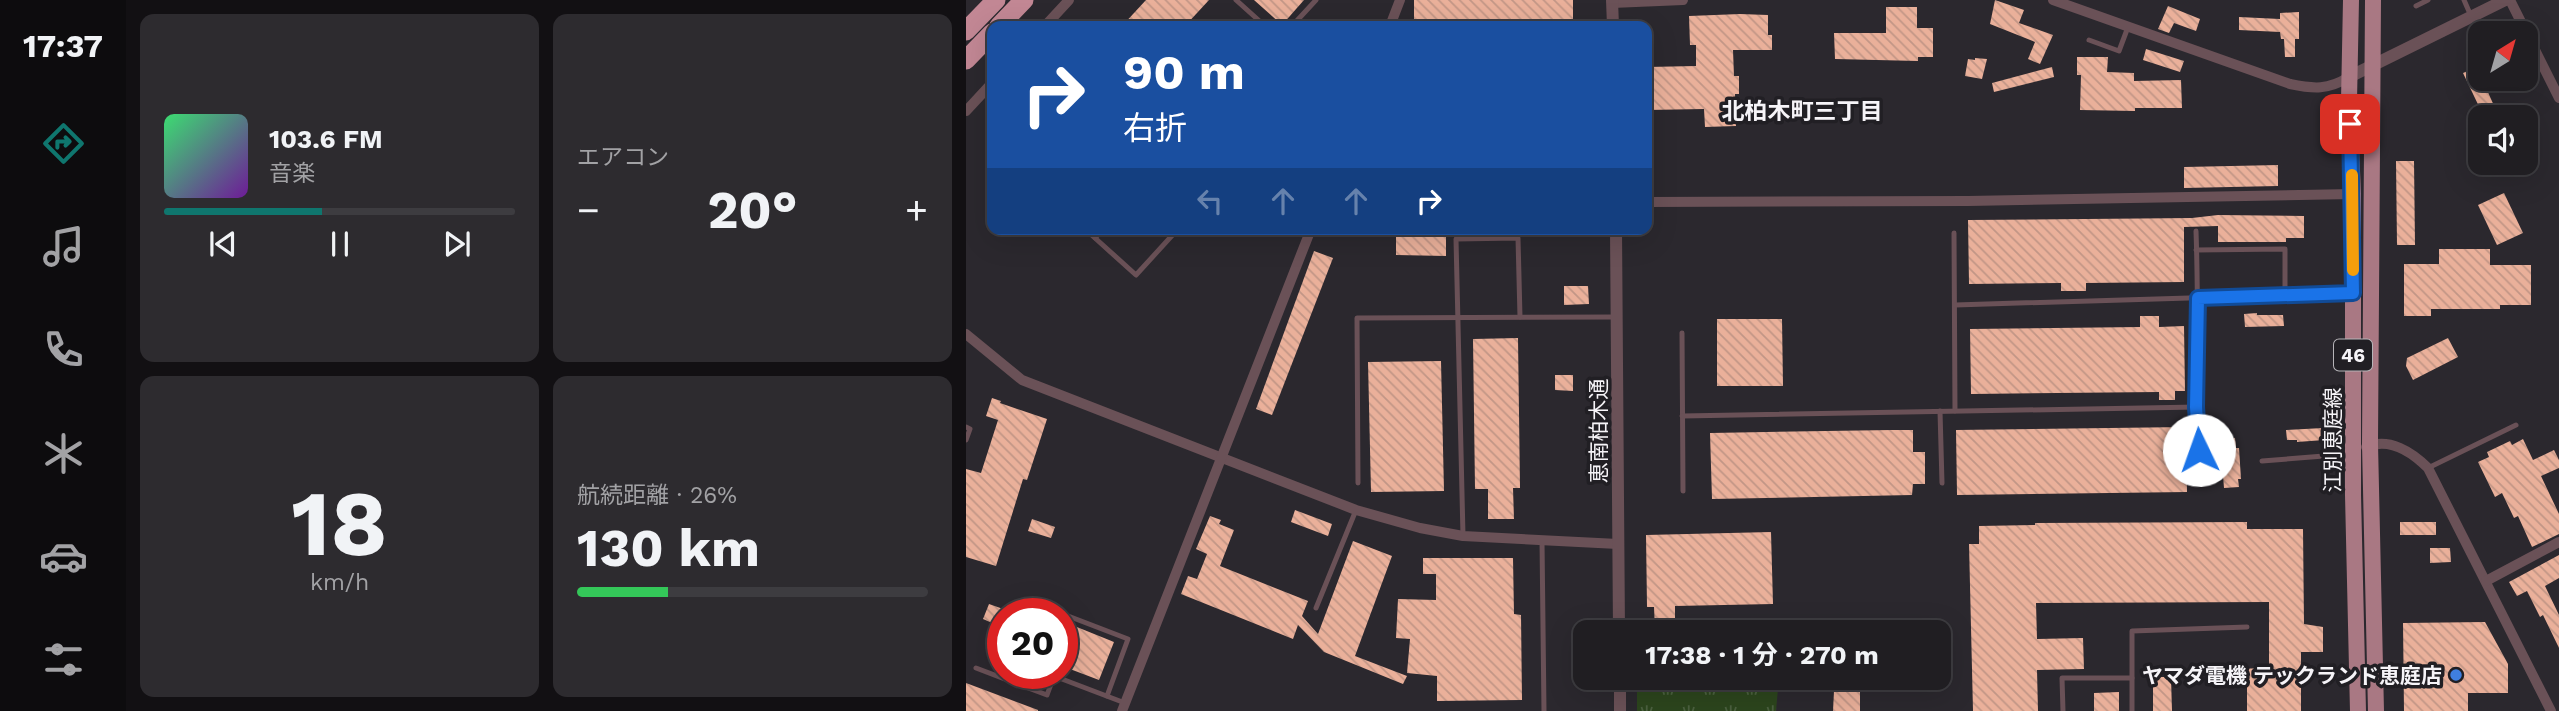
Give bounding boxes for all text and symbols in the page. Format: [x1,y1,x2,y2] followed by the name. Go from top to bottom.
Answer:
[2468,21,2538,91] north arrow
[2468,21,2538,175] map controls
[23,27,103,65] text: 17:37
[1123,43,1245,101] text: 90 m
[1008,49,1099,140] icon: right
[2320,94,2380,154] pin
[1722,98,1883,125] district label: 北柏木町三丁目
[2331,105,2369,143] icon: arrive
[2468,105,2538,175] button: sound
[1123,109,1187,147] text: 右折
[39,119,88,168] icon: directions
[269,124,383,154] text: 103.6 FM
[577,144,669,171] text: エアコン
[269,160,315,187] text: 音楽
[707,180,798,241] text: 20°
[1191,182,1229,220] icon: left
[1264,182,1302,220] icon: ahead
[1337,182,1375,220] icon: ahead
[1410,182,1448,220] icon: right
[577,188,600,232] text: −
[905,188,928,232] text: +
[39,222,88,271] icon: music
[204,225,242,263] icon: previous
[321,225,359,263] icon: pause
[438,225,476,263] icon: next
[39,325,88,374] icon: phone
[2334,340,2372,370] road number: 46
[1586,379,1611,484] street label: 恵南柏木通
[2320,388,2345,493] street label: 江別恵庭線
[2162,413,2236,487] position arrow
[39,429,88,478] icon: climate
[291,470,388,577] text: 18
[577,482,737,509] text: 航続距離 · 26%
[577,518,760,579] text: 130 km
[39,532,88,581] icon: car
[310,569,369,596] text: km/h
[987,598,1078,689] speed limit sign: 20
[39,635,88,684] icon: filters
[1645,640,1879,670] text: 17:38 · 1 分 · 270 m
[2142,663,2442,688] place label: ヤマダ電機 テックランド恵庭店
[2448,667,2464,683] marker: ヤマダ電機 テックランド恵庭店

